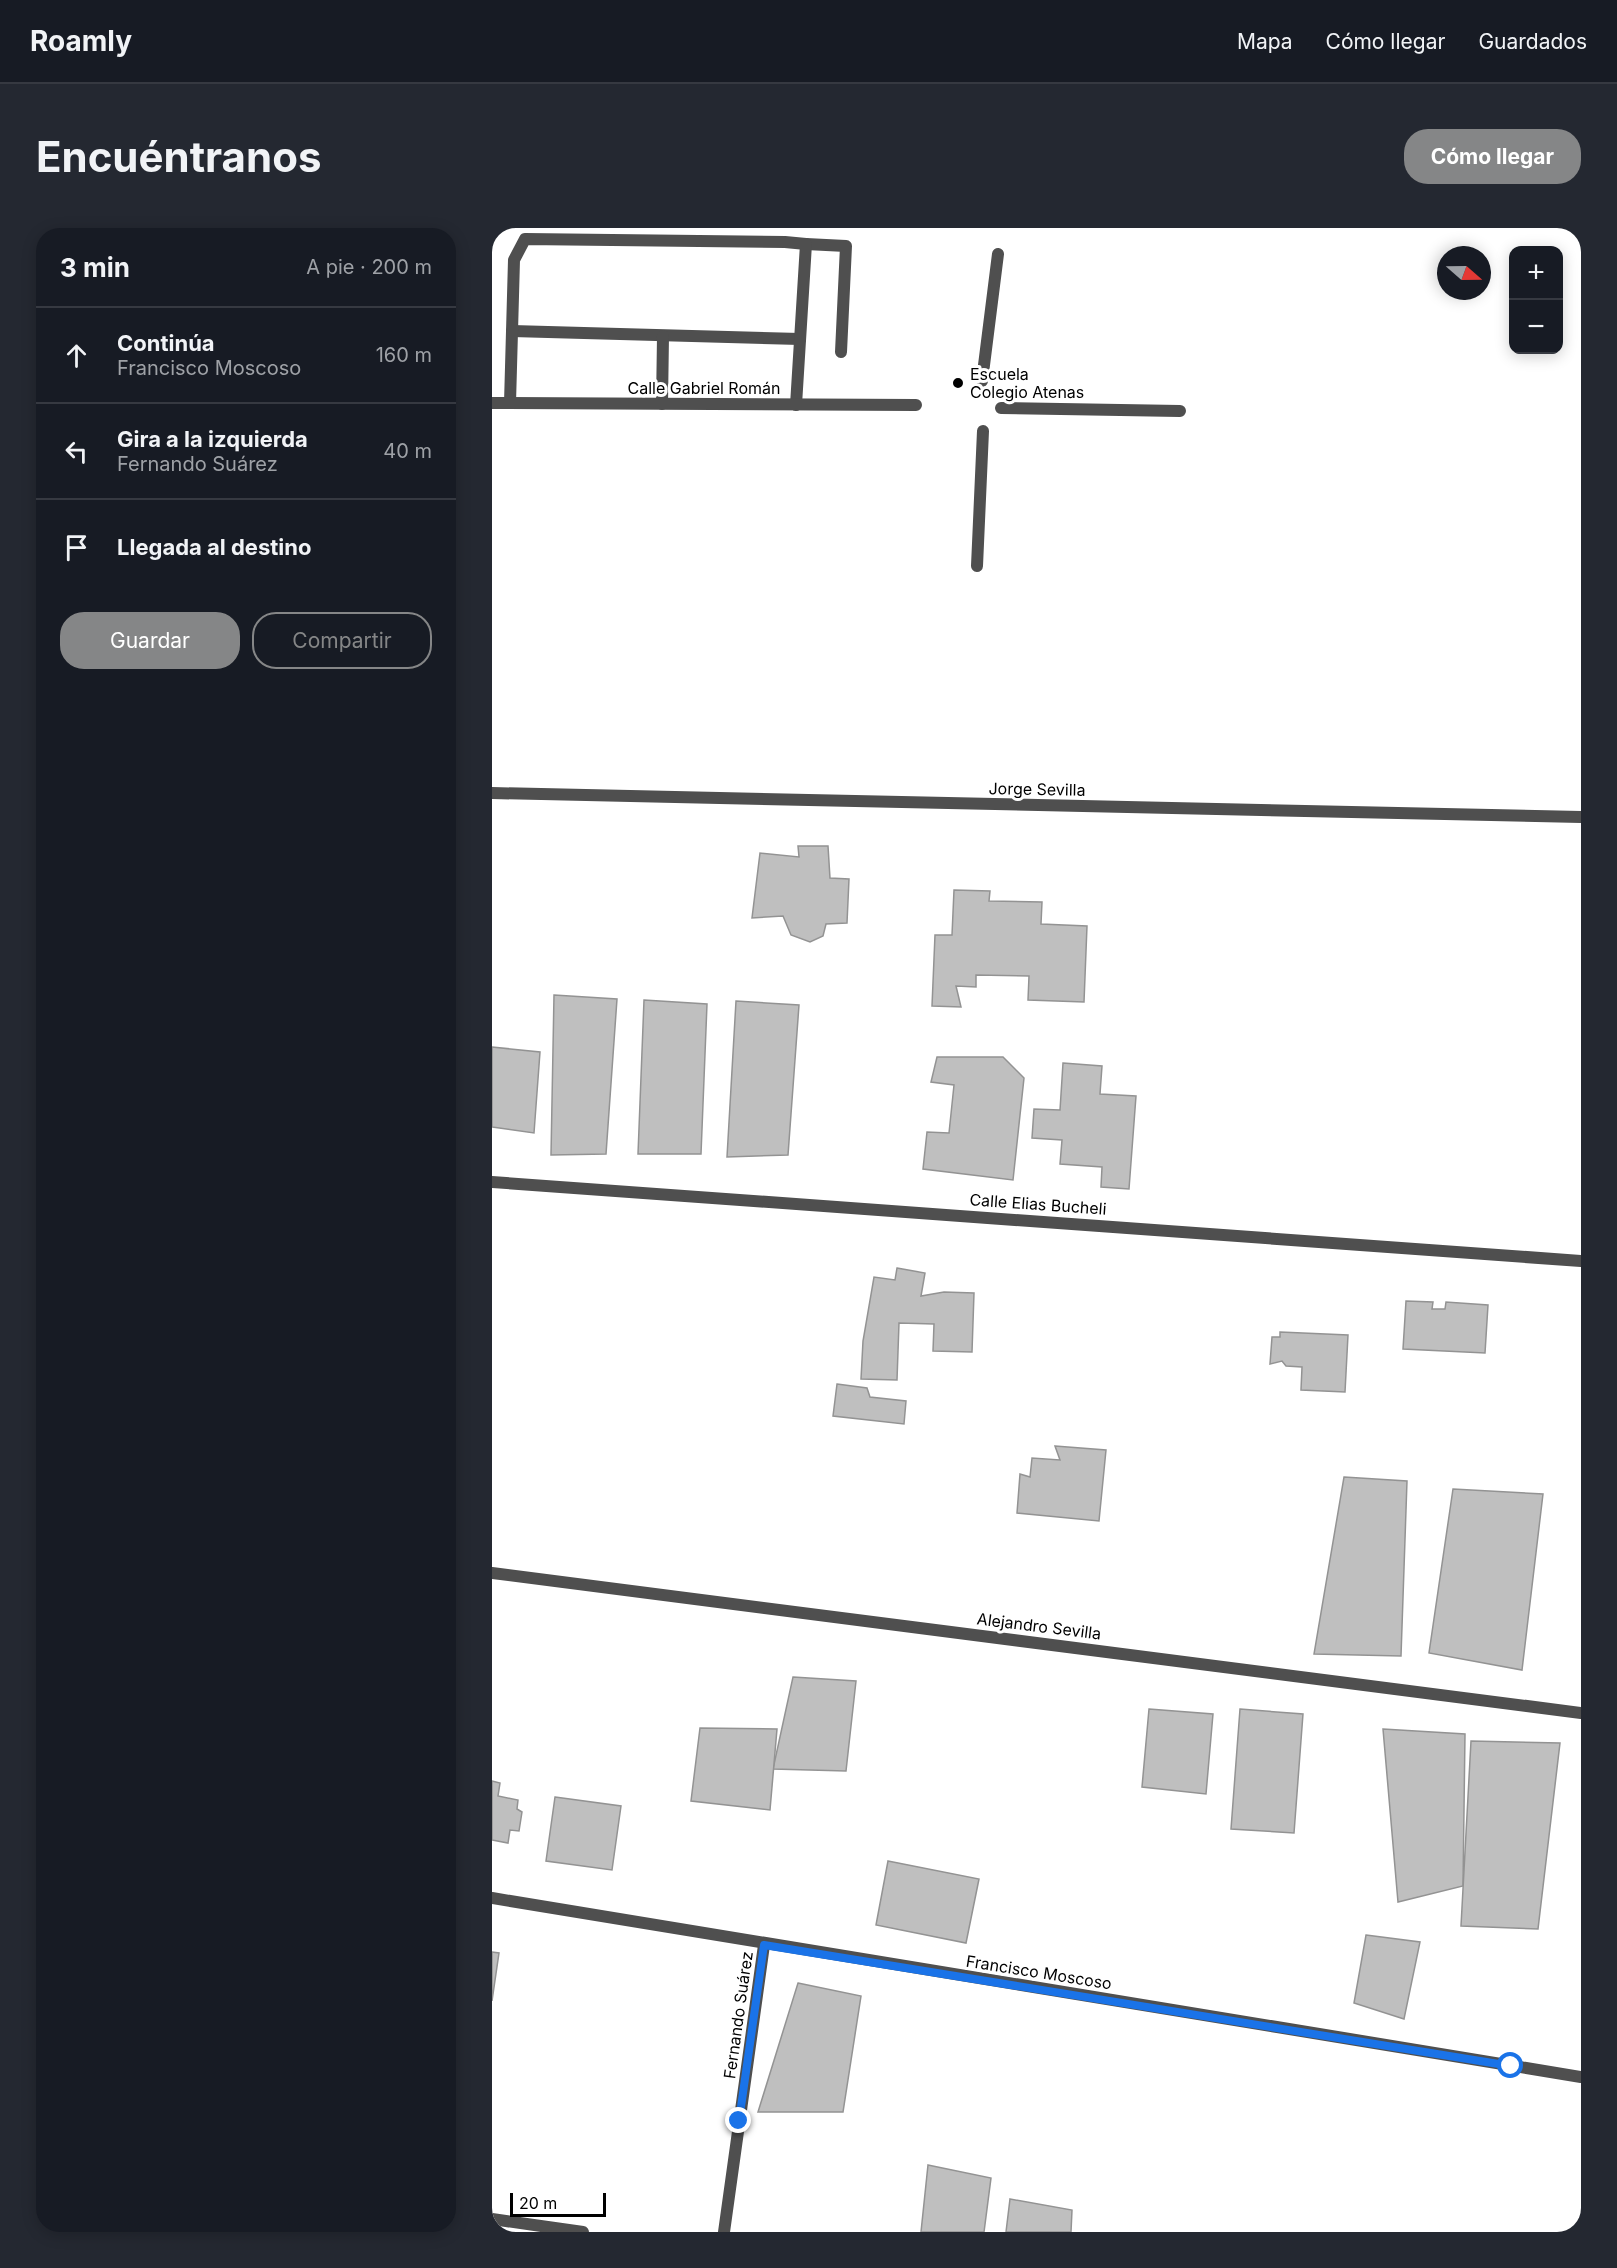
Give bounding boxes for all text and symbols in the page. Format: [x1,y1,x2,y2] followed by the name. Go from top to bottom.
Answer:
[30,24,132,58] text: Roamly
[1237,29,1293,54] text: Mapa
[1326,29,1445,54] text: Cómo llegar
[1478,29,1587,54] text: Guardados
[1404,129,1581,184] button: Cómo llegar
[36,131,321,182] text: Encuéntranos
[1437,246,1491,300] north arrow
[1509,246,1563,354] map controls
[1509,246,1563,300] button: +
[60,252,130,283] text: 3 min
[306,255,432,279] text: A pie · 200 m
[1509,300,1563,354] button: −
[117,330,215,356] text: Continúa
[60,339,93,372] icon: ahead
[376,343,432,367] text: 160 m
[117,356,301,380] text: Francisco Moscoso
[970,364,1084,402] place label: Escuela Colegio Atenas
[951,376,965,390] marker: Escuela Colegio Atenas
[628,378,780,398] street label: Calle Gabriel Román
[117,426,308,452] text: Gira a la izquierda
[60,435,93,468] icon: left
[383,439,432,463] text: 40 m
[117,452,278,476] text: Fernando Suárez
[60,531,93,564] icon: arrive
[117,534,311,560] text: Llegada al destino
[60,612,240,669] button: Guardar
[252,612,432,669] button: Compartir
[988,778,1086,800] street label: Jorge Sevilla
[969,1189,1107,1219] street label: Calle Elias Bucheli
[976,1608,1102,1644] street label: Alejandro Sevilla
[719,1950,757,2080] street label: Fernando Suárez
[965,1951,1113,1993] street label: Francisco Moscoso
[1497,2052,1523,2078] route start
[725,2107,751,2133] route end
[510,2190,606,2218] scale bar
[519,2193,557,2213] text: 20 m

